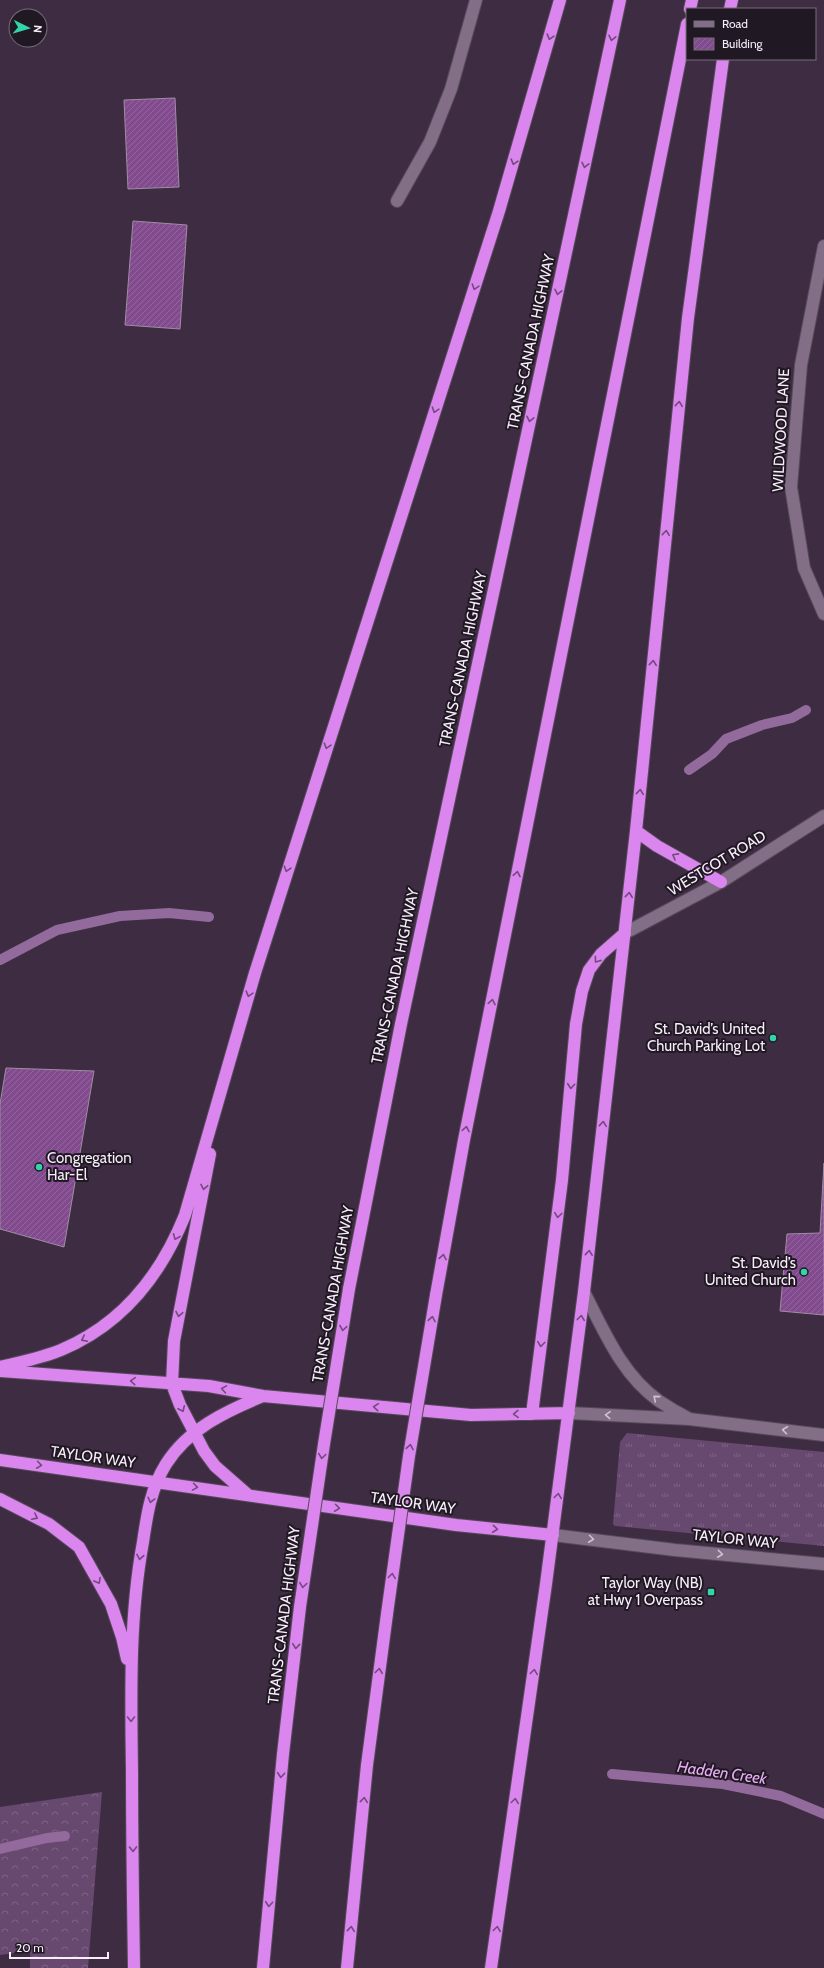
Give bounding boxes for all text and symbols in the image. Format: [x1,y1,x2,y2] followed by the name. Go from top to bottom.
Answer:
[8,8,48,48] north arrow
[686,8,816,60] legend
[722,16,748,31] text: Road
[31,24,45,33] text: N
[546,34,555,41] one-way arrow
[609,35,617,41] one-way arrow
[722,36,764,51] text: Building
[510,159,518,166] one-way arrow
[581,162,589,168] one-way arrow
[504,252,559,431] street label: TRANS-CANADA HIGHWAY
[471,283,480,290] one-way arrow
[554,289,562,296] one-way arrow
[769,368,793,492] street label: WILDWOOD LANE
[675,401,684,407] one-way arrow
[431,407,440,414] one-way arrow
[527,416,535,423] one-way arrow
[661,530,670,536] one-way arrow
[436,569,491,748] street label: TRANS-CANADA HIGHWAY
[648,660,657,666] one-way arrow
[323,742,331,749] one-way arrow
[635,789,644,795] one-way arrow
[665,827,769,899] street label: WESTCOT ROAD
[672,853,679,860] one-way arrow
[283,866,292,873] one-way arrow
[513,871,521,877] one-way arrow
[368,886,423,1065] street label: TRANS-CANADA HIGHWAY
[624,892,633,898] one-way arrow
[594,956,601,963] one-way arrow
[245,990,254,997] one-way arrow
[487,998,495,1005] one-way arrow
[647,1020,765,1055] place label: St. David’s United Church Parking Lot
[768,1033,778,1043] marker: St. David’s United Church Parking Lot
[566,1083,575,1089] one-way arrow
[598,1121,607,1127] one-way arrow
[462,1126,470,1132] one-way arrow
[47,1149,132,1184] place label: Congregation Har-El
[34,1162,44,1172] marker: Congregation Har-El
[200,1184,209,1190] one-way arrow
[309,1204,357,1384] street label: TRANS-CANADA HIGHWAY
[554,1212,563,1218] one-way arrow
[173,1234,181,1241] one-way arrow
[584,1250,593,1256] one-way arrow
[438,1254,447,1260] one-way arrow
[705,1254,796,1289] place label: St. David’s United Church
[799,1267,809,1277] marker: St. David’s United Church
[176,1311,184,1318] one-way arrow
[576,1315,585,1321] one-way arrow
[427,1316,436,1322] one-way arrow
[339,1324,348,1331] one-way arrow
[80,1334,88,1342] one-way arrow
[537,1341,546,1347] one-way arrow
[130,1376,136,1385] one-way arrow
[221,1385,227,1394] one-way arrow
[653,1395,661,1402] one-way arrow
[373,1402,379,1411] one-way arrow
[177,1404,185,1412] one-way arrow
[513,1410,519,1418] one-way arrow
[605,1410,611,1419] one-way arrow
[782,1426,788,1435] one-way arrow
[49,1442,137,1472] street label: TAYLOR WAY
[405,1444,414,1450] one-way arrow
[318,1453,327,1459] one-way arrow
[36,1460,42,1469] one-way arrow
[192,1482,198,1491] one-way arrow
[369,1488,457,1518] street label: TAYLOR WAY
[553,1493,562,1499] one-way arrow
[147,1496,155,1503] one-way arrow
[334,1503,341,1512] one-way arrow
[31,1512,38,1520] one-way arrow
[492,1524,498,1533] one-way arrow
[264,1525,304,1705] street label: TRANS-CANADA HIGHWAY
[692,1526,779,1552] street label: TAYLOR WAY
[588,1535,594,1544] one-way arrow
[717,1549,723,1558] one-way arrow
[136,1554,145,1560] one-way arrow
[387,1573,396,1579] one-way arrow
[588,1574,703,1609] place label: Taylor Way (NB) at Hwy 1 Overpass
[93,1577,100,1584] one-way arrow
[299,1581,308,1588] one-way arrow
[706,1587,716,1597] marker: Taylor Way (NB) at Hwy 1 Overpass
[291,1643,300,1649] one-way arrow
[374,1668,383,1674] one-way arrow
[529,1669,538,1675] one-way arrow
[127,1716,135,1722] one-way arrow
[676,1757,769,1788] water label: Hadden Creek
[277,1772,286,1778] one-way arrow
[359,1797,368,1803] one-way arrow
[510,1798,519,1804] one-way arrow
[129,1846,137,1852] one-way arrow
[265,1901,274,1907] one-way arrow
[346,1926,355,1932] one-way arrow
[492,1926,501,1932] one-way arrow
[10,1934,108,1960] scale bar
[16,1940,44,1955] text: 20 m

